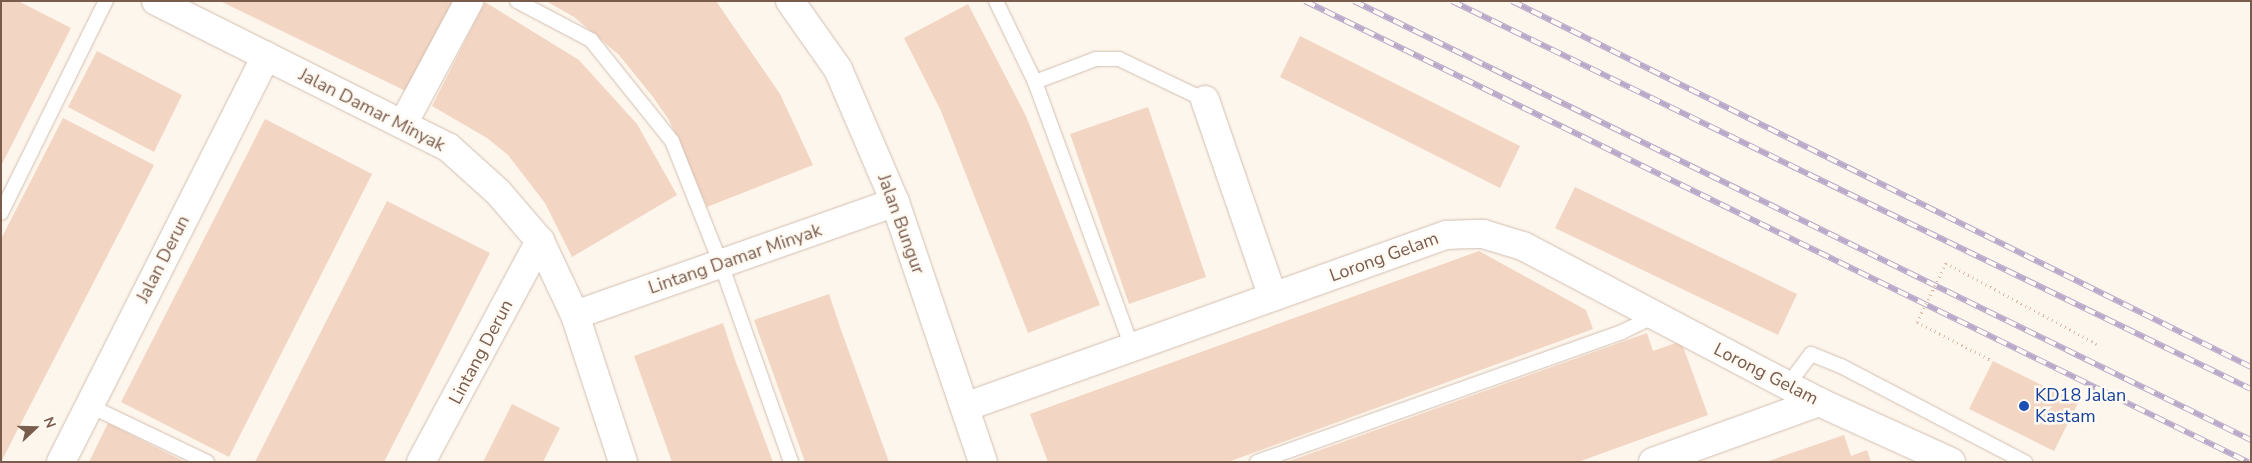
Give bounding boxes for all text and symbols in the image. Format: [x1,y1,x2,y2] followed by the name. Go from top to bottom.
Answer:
[295,64,449,156] street label: Jalan Damar Minyak
[873,171,929,277] street label: Jalan Bungur
[132,212,194,306] street label: Jalan Derun
[646,219,824,299] street label: Lintang Damar Minyak
[1327,227,1441,287] street label: Lorong Gelam
[444,296,518,408] street label: Lintang Derun
[1710,338,1822,410] street label: Lorong Gelam
[2035,385,2126,428] place label: KD18 Jalan Kastam
[2017,399,2031,413] marker: KD18 Jalan Kastam
[10,403,60,453] north arrow
[39,414,60,431] text: N

